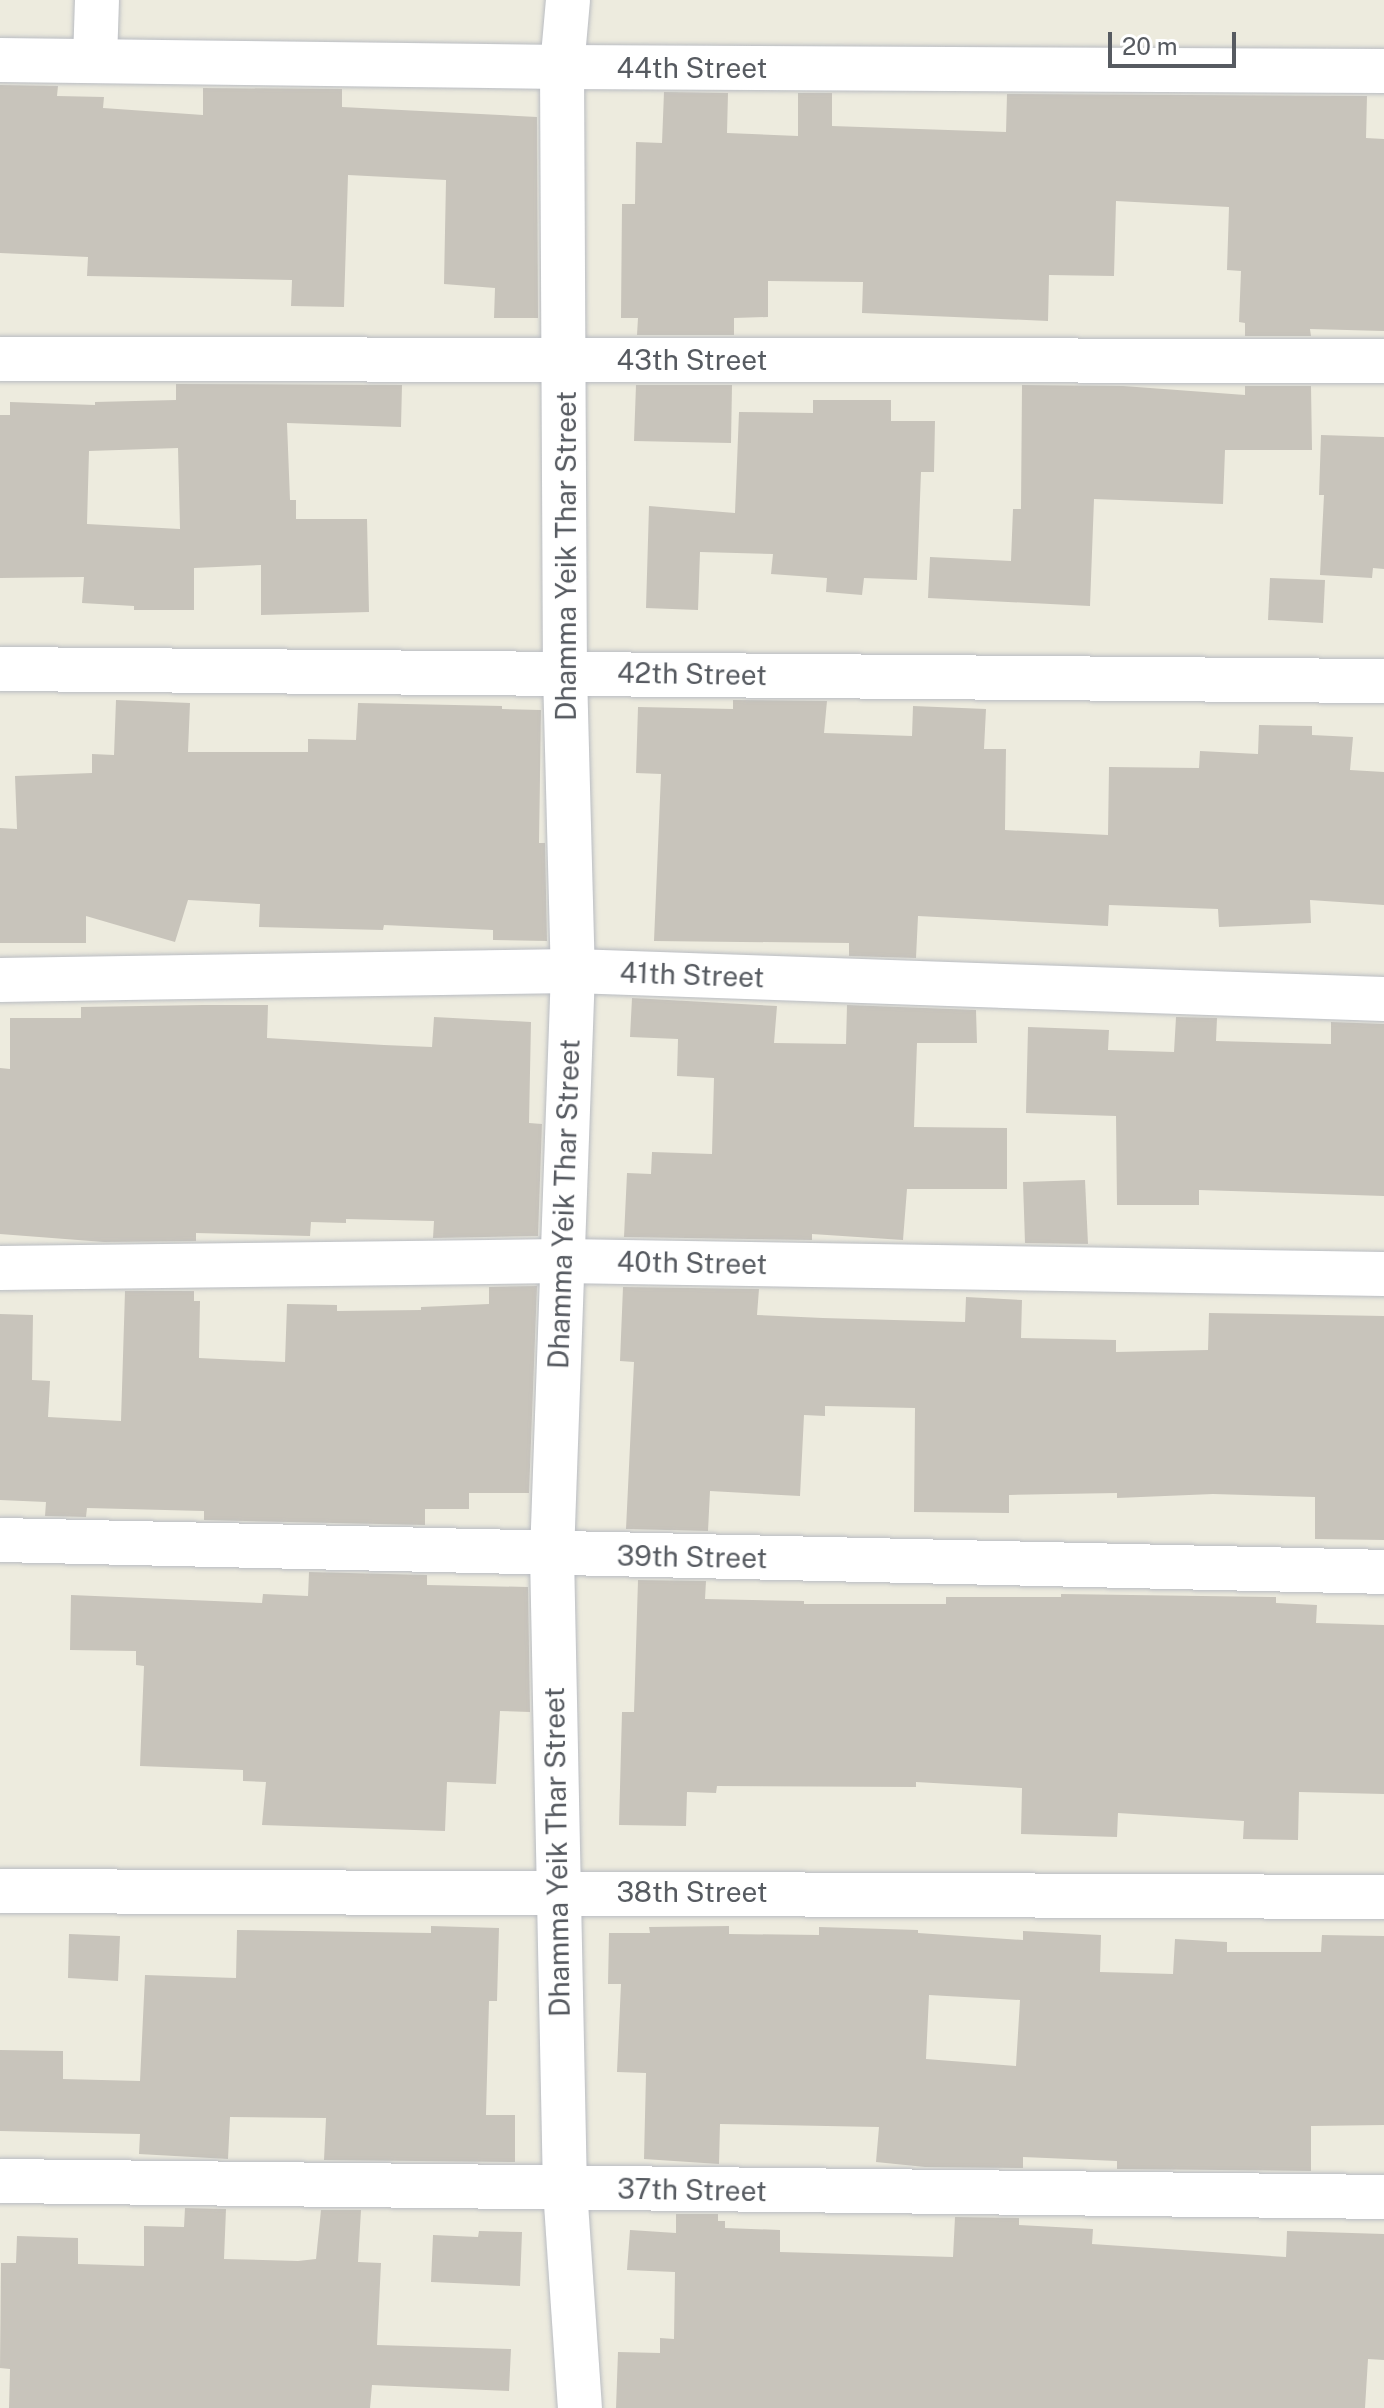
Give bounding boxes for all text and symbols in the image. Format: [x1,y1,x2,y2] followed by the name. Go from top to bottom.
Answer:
[1112,16,1240,66] scale bar
[1122,32,1178,60] text: 20 m
[617,51,767,85] street label: 44th Street
[617,343,767,377] street label: 43th Street
[549,391,583,721] street label: Dhamma Yeik Thar Street
[617,656,767,692] street label: 42th Street
[619,956,765,994] street label: 41th Street
[541,1038,587,1370] street label: Dhamma Yeik Thar Street
[617,1245,767,1281] street label: 40th Street
[616,1539,768,1575] street label: 39th Street
[537,1687,577,2017] street label: Dhamma Yeik Thar Street
[616,1875,768,1909] street label: 38th Street
[617,2172,767,2208] street label: 37th Street

